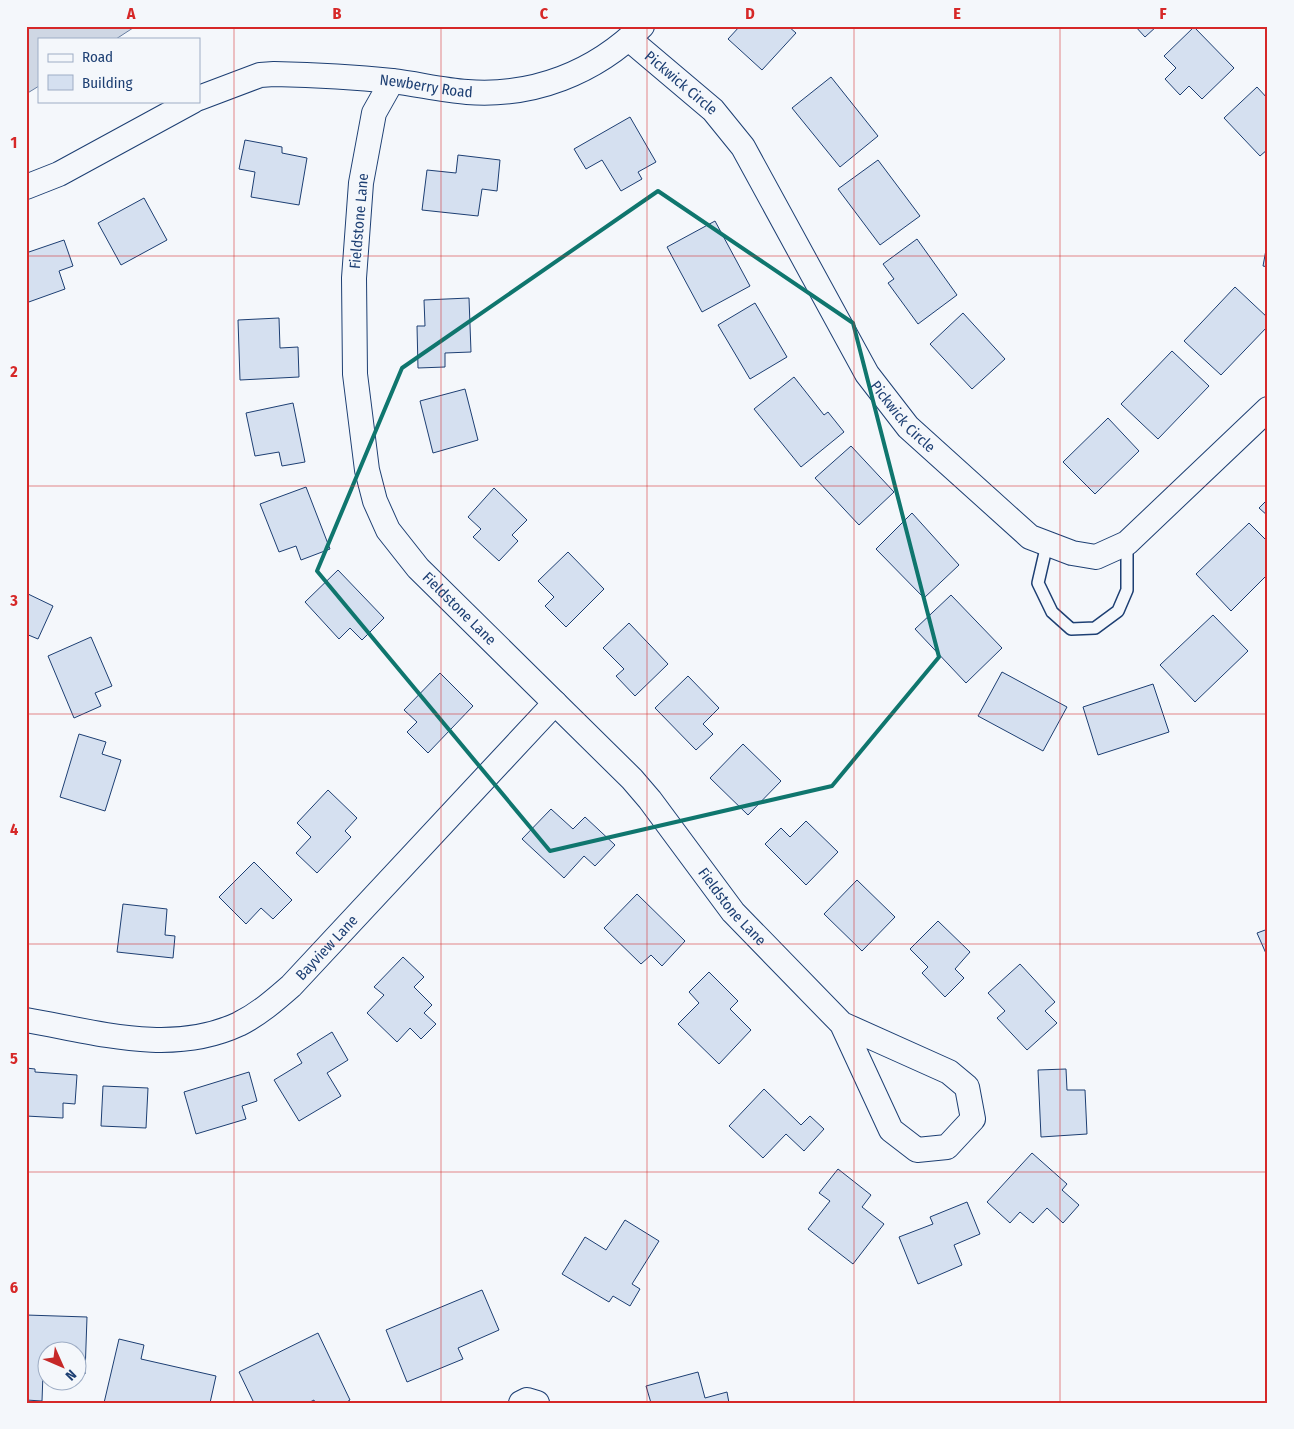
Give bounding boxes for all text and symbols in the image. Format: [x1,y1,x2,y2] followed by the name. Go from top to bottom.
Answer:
[126,4,136,23] text: A
[333,4,342,23] text: B
[540,4,549,23] text: C
[745,4,755,23] text: D
[953,4,961,23] text: E
[1159,4,1167,23] text: F
[38,38,200,102] legend
[641,47,721,119] street label: Pickwick Circle
[82,48,113,66] text: Road
[379,71,473,101] street label: Newberry Road
[82,74,133,92] text: Building
[11,133,17,152] text: 1
[346,172,372,270] street label: Fieldstone Lane
[9,362,18,381] text: 2
[867,377,939,456] street label: Pickwick Circle
[419,568,500,649] street label: Fieldstone Lane
[9,591,18,610] text: 3
[10,820,18,839] text: 4
[694,864,770,949] street label: Fieldstone Lane
[292,911,362,984] street label: Bayview Lane
[10,1049,18,1068] text: 5
[10,1278,18,1297] text: 6
[38,1342,88,1392] north arrow
[62,1366,80,1384] text: N

